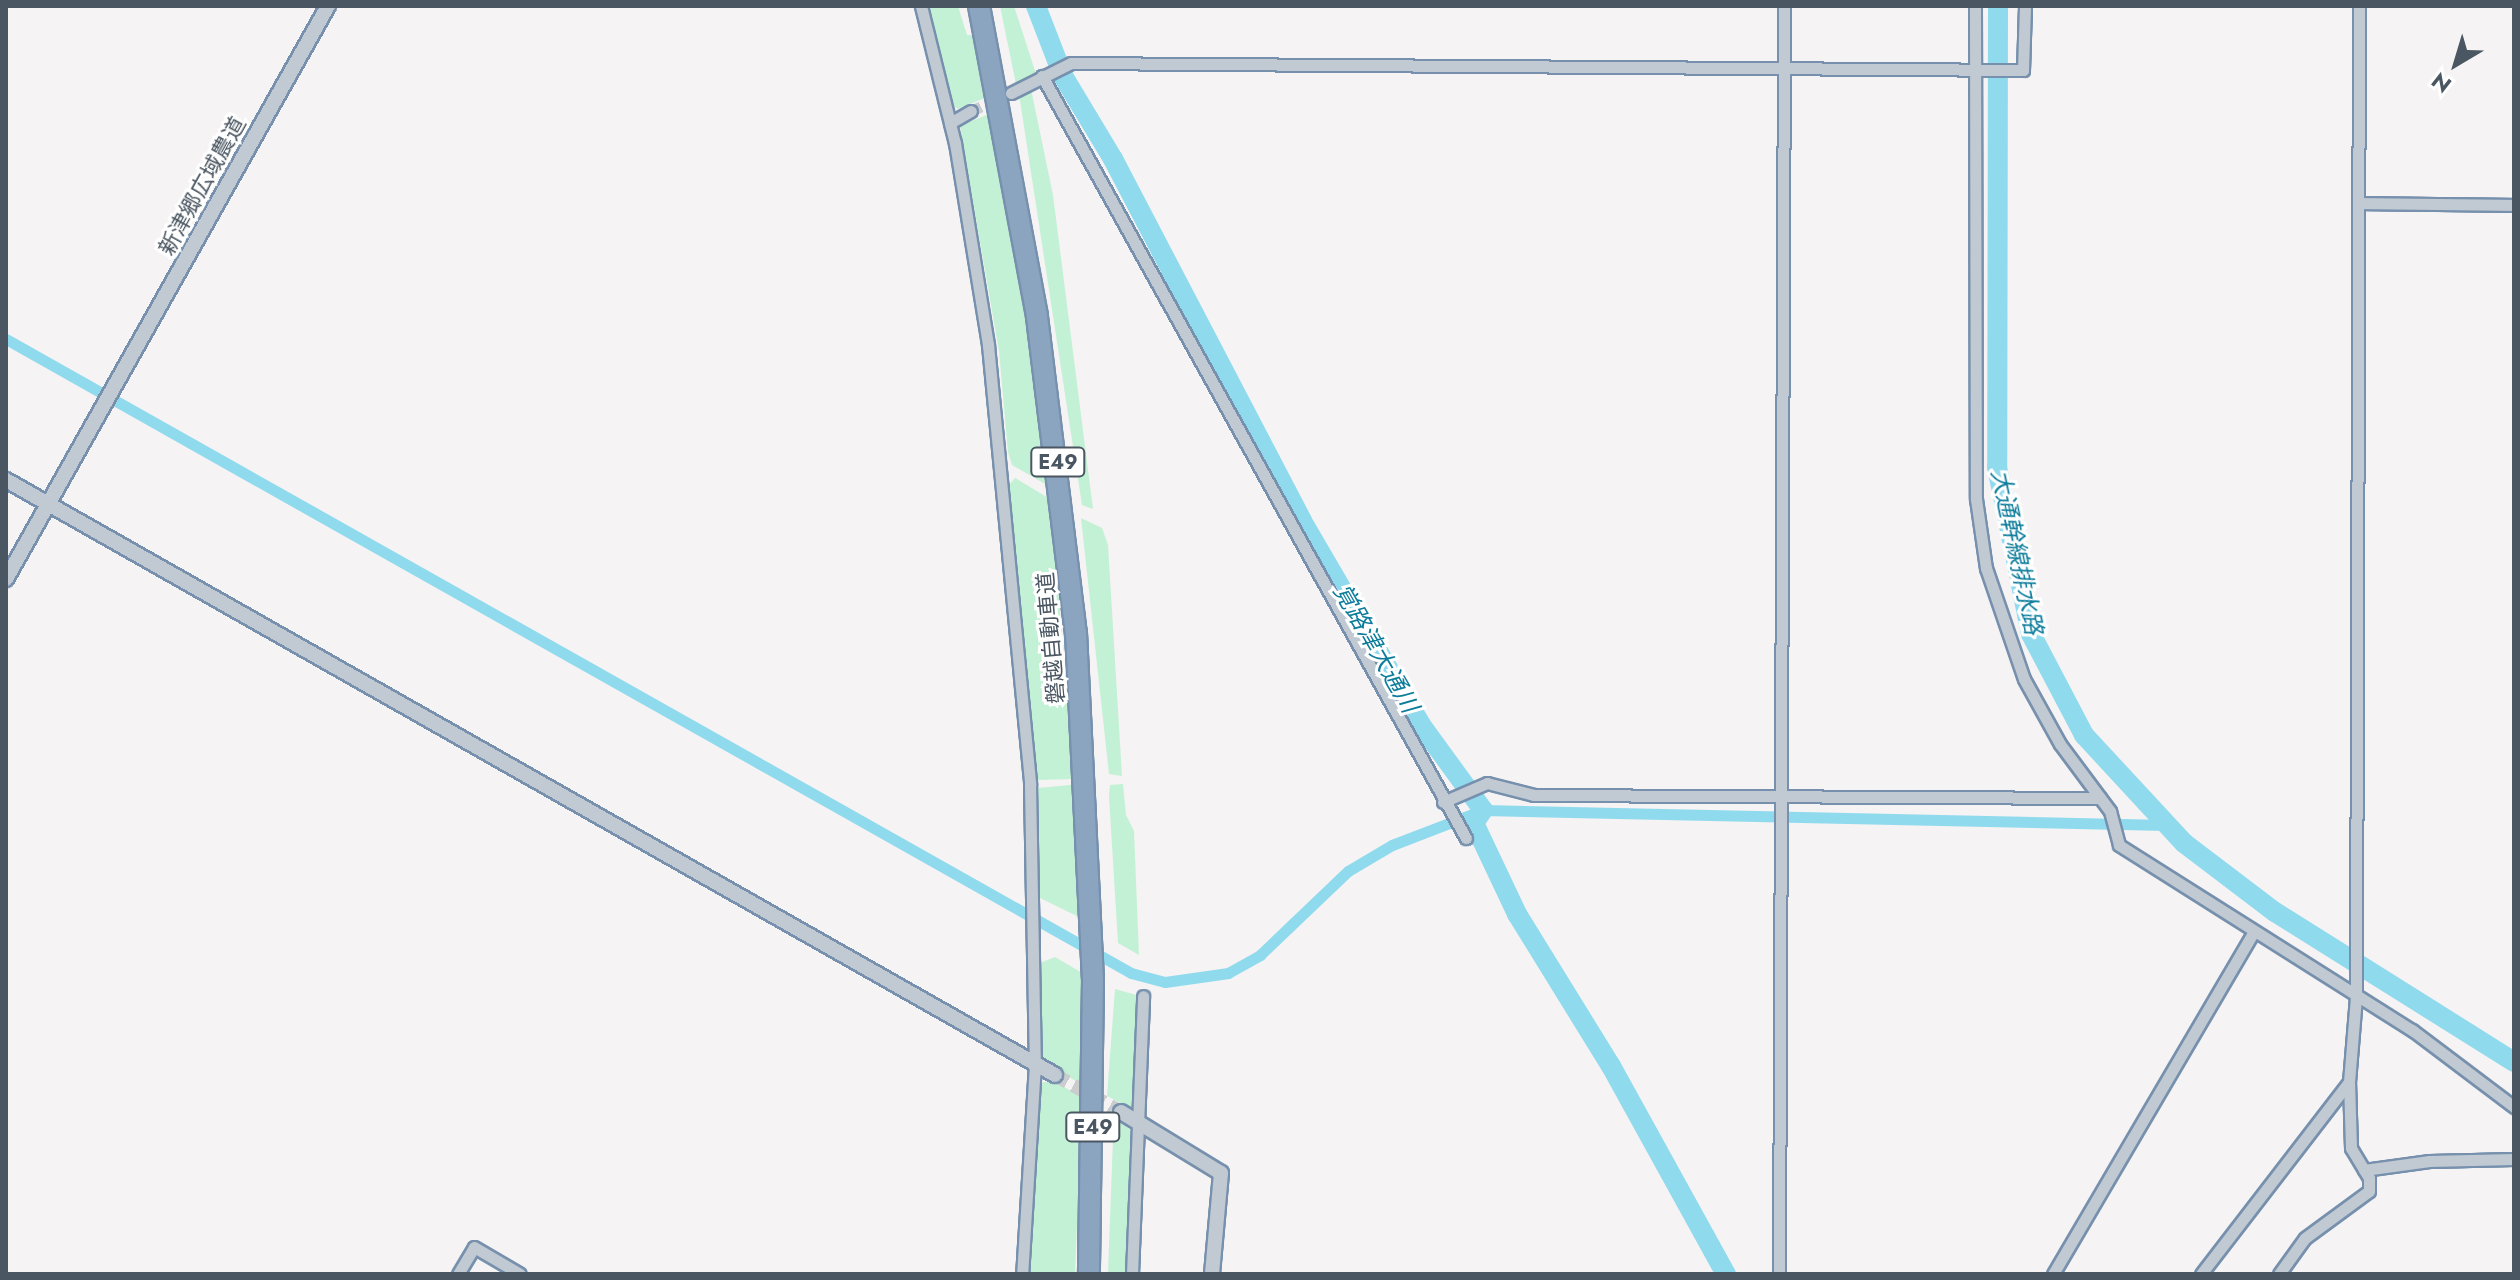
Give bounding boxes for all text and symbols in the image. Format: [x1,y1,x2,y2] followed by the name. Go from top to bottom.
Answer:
[2416,24,2496,104] north arrow
[2424,65,2458,101] text: N
[153,112,251,260] street label: 新津郷広域農道
[1030,446,1086,478] road number: E49
[1985,467,2049,637] water label: 大通幹線排水路
[1032,571,1070,705] street label: 磐越自動車道
[1328,578,1424,718] water label: 覚路津大通川
[1065,1111,1121,1143] road number: E49

